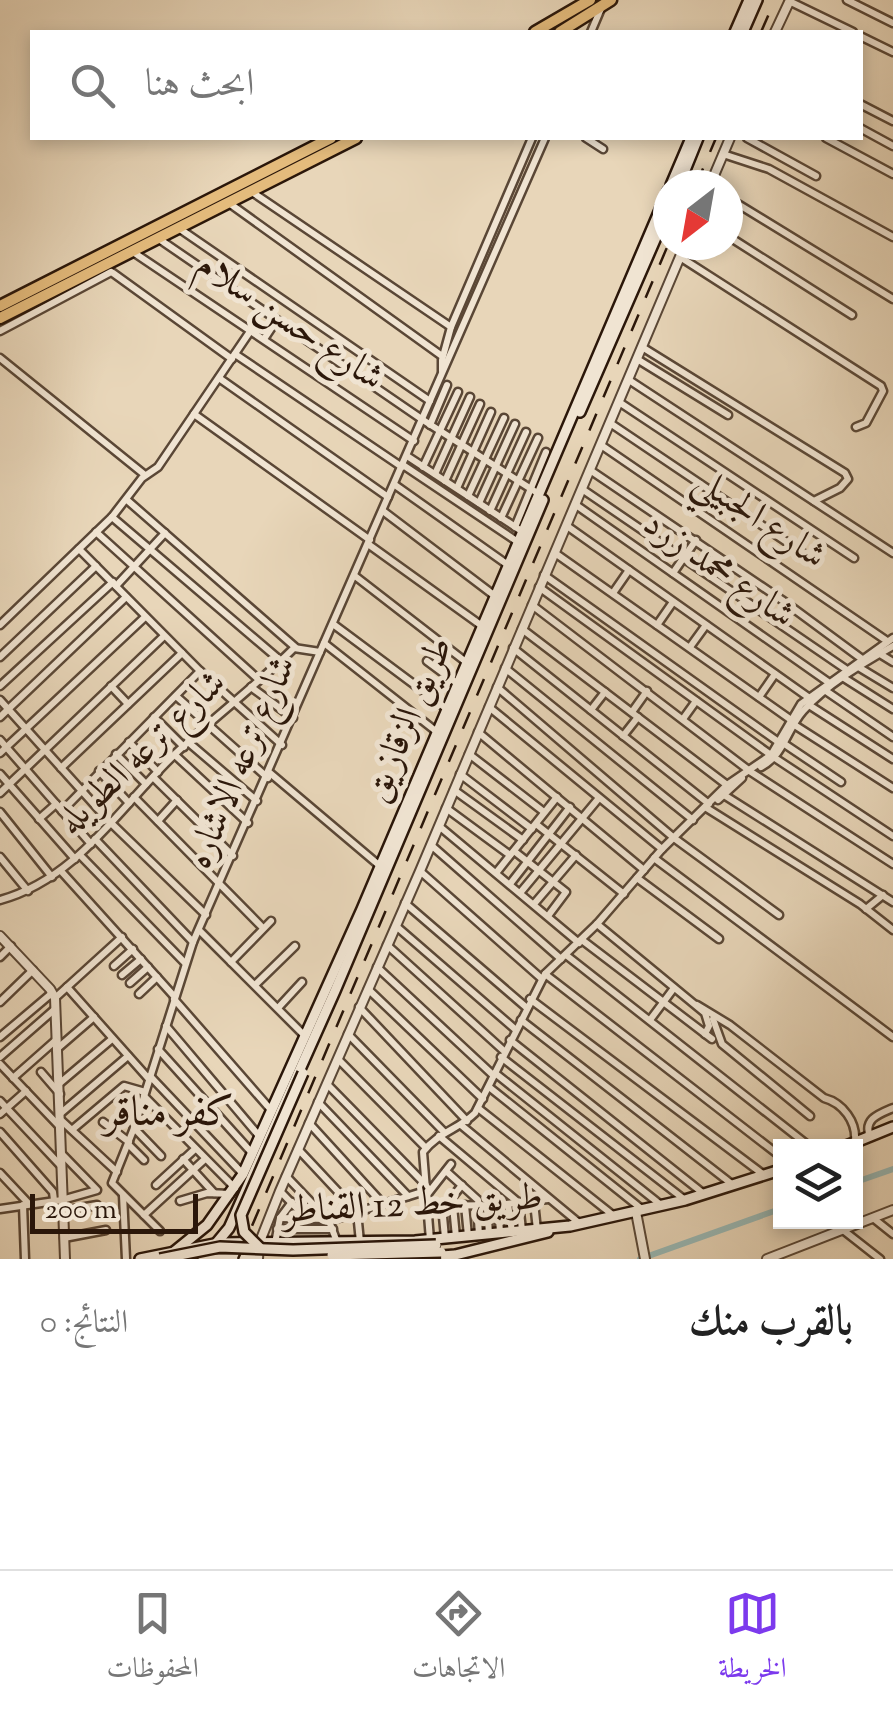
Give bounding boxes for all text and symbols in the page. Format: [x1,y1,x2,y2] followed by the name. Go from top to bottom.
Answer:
[30,30,863,140] search box
[65,58,120,113] icon: search
[145,59,254,113] text: ابحث هنا
[653,170,743,260] north arrow
[183,240,394,408] street label: شارع حسن سلام
[678,456,836,589] street label: شارع الجبيلي
[631,499,805,643] street label: شارع محمد زرد
[351,629,469,811] street label: طريق الزقازيق
[174,648,312,878] street label: شارع ترعه الاشاره
[46,659,240,849] street label: شارع ترعه الطويله
[100,1085,234,1145] district label: كفر مناقر
[773,1139,863,1229] map controls
[773,1139,863,1229] button: layers
[278,1172,544,1240] street label: طريق خط 12 القناطر
[30,1189,198,1234] scale bar
[45,1191,117,1231] text: 200 m
[689,1294,853,1354] text: بالقرب منك
[40,1301,128,1347] text: النتائج: 0
[107,1586,199,1695] tab: المحفوظات
[412,1586,505,1695] tab: الاتجاهات
[718,1586,786,1695] tab: الخريطة

